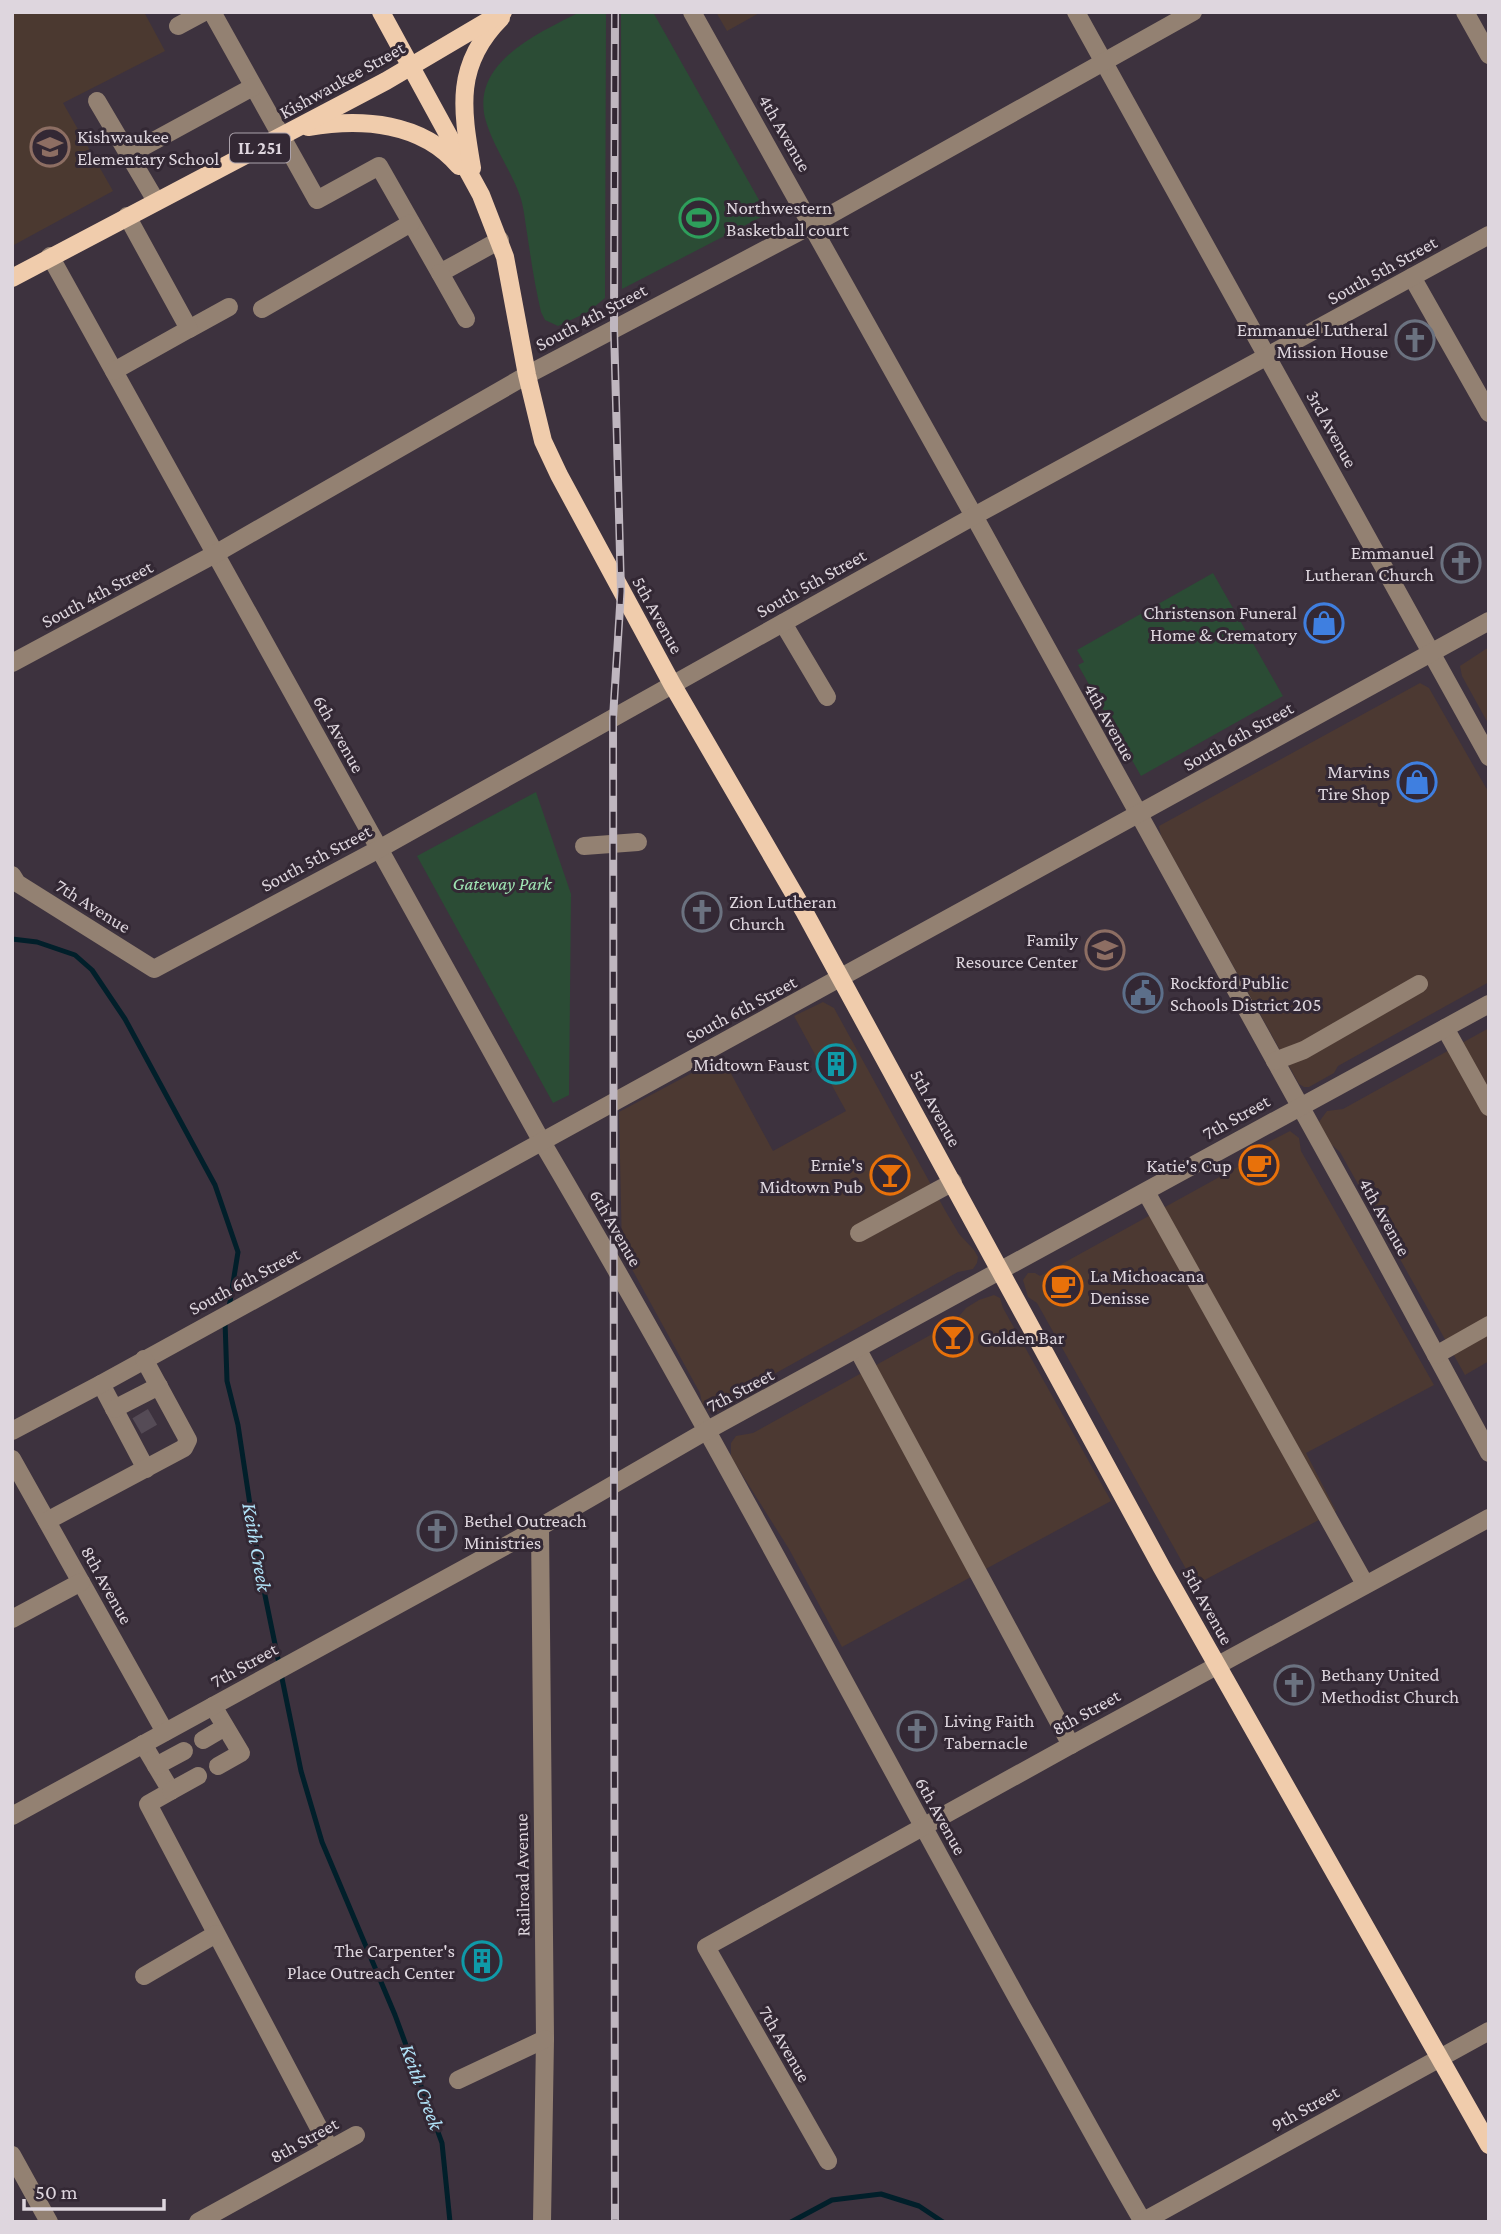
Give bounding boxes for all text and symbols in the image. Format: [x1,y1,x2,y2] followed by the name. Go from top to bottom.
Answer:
[276,37,409,123] street label: Kishwaukee Street
[754,91,816,175] street label: 4th Avenue
[29,126,71,168] school or university icon: Kishwaukee Elementary School
[77,126,219,169] place label: Kishwaukee Elementary School
[230,134,290,162] road number: IL 251
[678,197,720,239] sports icon: Northwestern Basketball court
[726,197,849,240] place label: Northwestern Basketball court
[1324,231,1441,309] street label: South 5th Street
[532,279,651,355] street label: South 4th Street
[1237,319,1388,362] place label: Emmanuel Lutheral Mission House
[1394,319,1436,361] church icon: Emmanuel Lutheral Mission House
[1302,387,1362,471] street label: 3rd Avenue
[1305,542,1434,585] place label: Emmanuel Lutheran Church
[1440,542,1482,584] church icon: Emmanuel Lutheran Church
[753,544,870,622] street label: South 5th Street
[38,556,157,632] street label: South 4th Street
[628,573,688,657] street label: 5th Avenue
[1143,602,1297,645] place label: Christenson Funeral Home & Crematory
[1303,602,1345,644] shop icon: Christenson Funeral Home & Crematory
[1080,679,1140,765] street label: 4th Avenue
[309,691,369,777] street label: 6th Avenue
[1179,697,1297,775] street label: South 6th Street
[1318,761,1390,804] place label: Marvins Tire Shop
[1396,761,1438,803] shop icon: Marvins Tire Shop
[257,820,375,896] street label: South 5th Street
[452,873,552,894] park label: Gateway Park
[52,875,134,937] street label: 7th Avenue
[681,891,723,933] church icon: Zion Lutheran Church
[729,891,837,934] place label: Zion Lutheran Church
[955,929,1078,972] place label: Family Resource Center
[1084,929,1126,971] school or university icon: Family Resource Center
[682,971,801,1047] street label: South 6th Street
[1122,972,1164,1014] public building icon: Rockford Public Schools District 205
[1170,972,1321,1015] place label: Rockford Public Schools District 205
[815,1043,857,1085] building icon: Midtown Faust
[693,1054,810,1075] place label: Midtown Faust
[906,1066,966,1150] street label: 5th Avenue
[1199,1090,1274,1144] street label: 7th Street
[1238,1144,1280,1186] cafe icon: Katie's Cup
[760,1154,863,1197] place label: Ernie's Midtown Pub
[869,1154,911,1196] bar icon: Ernie's Midtown Pub
[1146,1155,1232,1176] place label: Katie's Cup
[1355,1174,1415,1260] street label: 4th Avenue
[586,1186,646,1270] street label: 6th Avenue
[185,1243,304,1319] street label: South 6th Street
[1042,1265,1084,1307] cafe icon: La Michoacana Denisse
[1090,1265,1205,1308] place label: La Michoacana Denisse
[932,1316,974,1358] bar icon: Golden Bar
[980,1327,1065,1348] place label: Golden Bar
[703,1363,778,1416] street label: 7th Street
[237,1501,277,1594] water label: Keith Creek
[416,1510,458,1552] church icon: Bethel Outreach Ministries
[464,1510,587,1553] place label: Bethel Outreach Ministries
[77,1542,137,1628] street label: 8th Avenue
[1178,1564,1238,1648] street label: 5th Avenue
[207,1638,282,1692] street label: 7th Street
[1273,1664,1315,1706] church icon: Bethany United Methodist Church
[1321,1664,1459,1707] place label: Bethany United Methodist Church
[1048,1684,1124,1739] street label: 8th Street
[896,1710,938,1752] church icon: Living Faith Tabernacle
[944,1710,1034,1753] place label: Living Faith Tabernacle
[911,1773,971,1859] street label: 6th Avenue
[510,1813,534,1937] street label: Railroad Avenue
[287,1940,455,1983] place label: The Carpenter's Place Outreach Center
[461,1940,503,1982] building icon: The Carpenter's Place Outreach Center
[755,2002,815,2086] street label: 7th Avenue
[395,2041,449,2134] water label: Keith Creek
[1267,2080,1343,2135] street label: 9th Street
[266,2112,342,2167] street label: 8th Street
[24,2168,164,2212] scale bar
[35,2180,78,2204] text: 50 m

